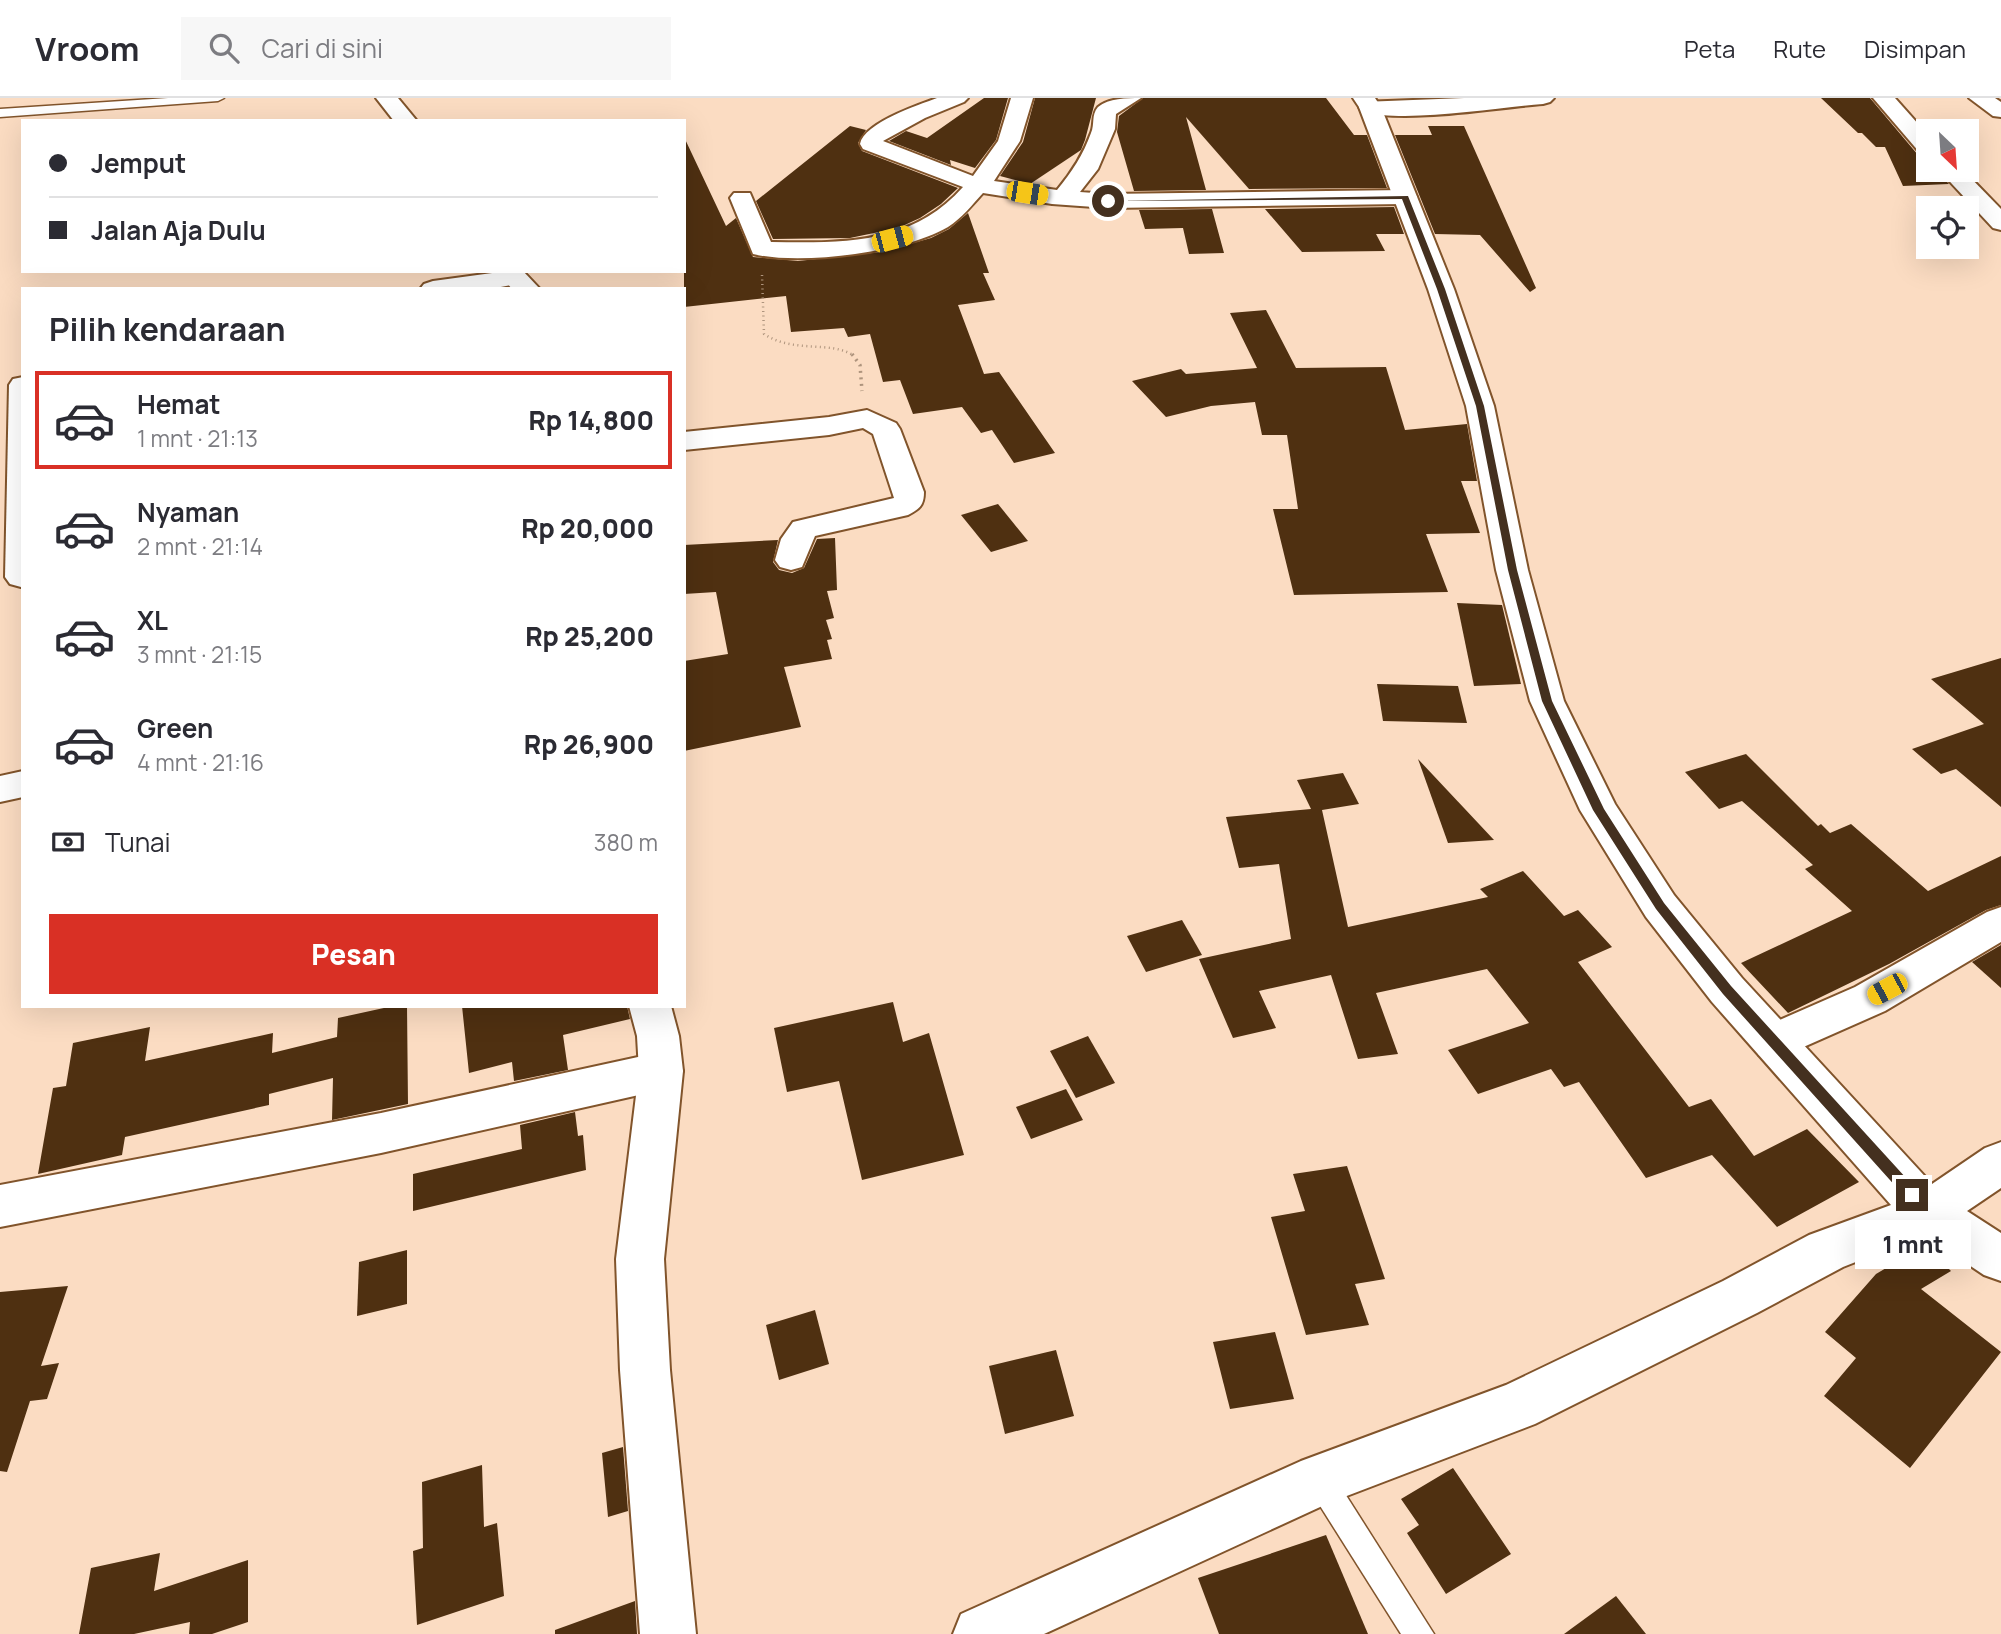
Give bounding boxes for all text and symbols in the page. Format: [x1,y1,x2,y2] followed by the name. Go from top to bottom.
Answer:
[181,17,671,80] search box
[35,26,139,71] text: Vroom
[205,29,243,67] icon: search
[261,30,383,66] text: Cari di sini
[1684,32,1735,65] text: Peta
[1773,32,1826,65] text: Rute
[1864,32,1966,65] text: Disimpan
[1916,119,1979,182] north arrow
[1916,119,1979,259] map controls
[91,145,186,181] text: Jemput
[1005,179,1050,207] car
[1092,185,1124,217] route start
[1916,196,1979,259] button: locate
[91,212,266,248] text: Jalan Aja Dulu
[869,223,916,255] car
[49,307,286,351] text: Pilih kendaraan
[137,386,221,422] text: Hemat
[53,389,116,452] icon: car
[528,402,654,438] text: Rp 14,800
[137,422,258,454] text: 1 mnt · 21:13
[137,494,239,530] text: Nyaman
[53,497,116,560] icon: car
[521,510,654,546] text: Rp 20,000
[137,530,263,562] text: 2 mnt · 21:14
[137,602,168,638] text: XL
[53,605,116,668] icon: car
[525,618,654,654] text: Rp 25,200
[137,638,262,670] text: 3 mnt · 21:15
[137,710,213,746] text: Green
[53,713,116,776] icon: car
[524,726,654,762] text: Rp 26,900
[137,746,264,778] text: 4 mnt · 21:16
[49,823,87,861] icon: cash
[105,824,171,860] text: Tunai
[594,826,658,858] text: 380 m
[49,914,658,994] button: Pesan
[1864,970,1911,1008] car
[1896,1179,1928,1211] route end
[1854,1220,1970,1268] callout: 1 mnt
[1883,1228,1943,1260] text: 1 mnt

